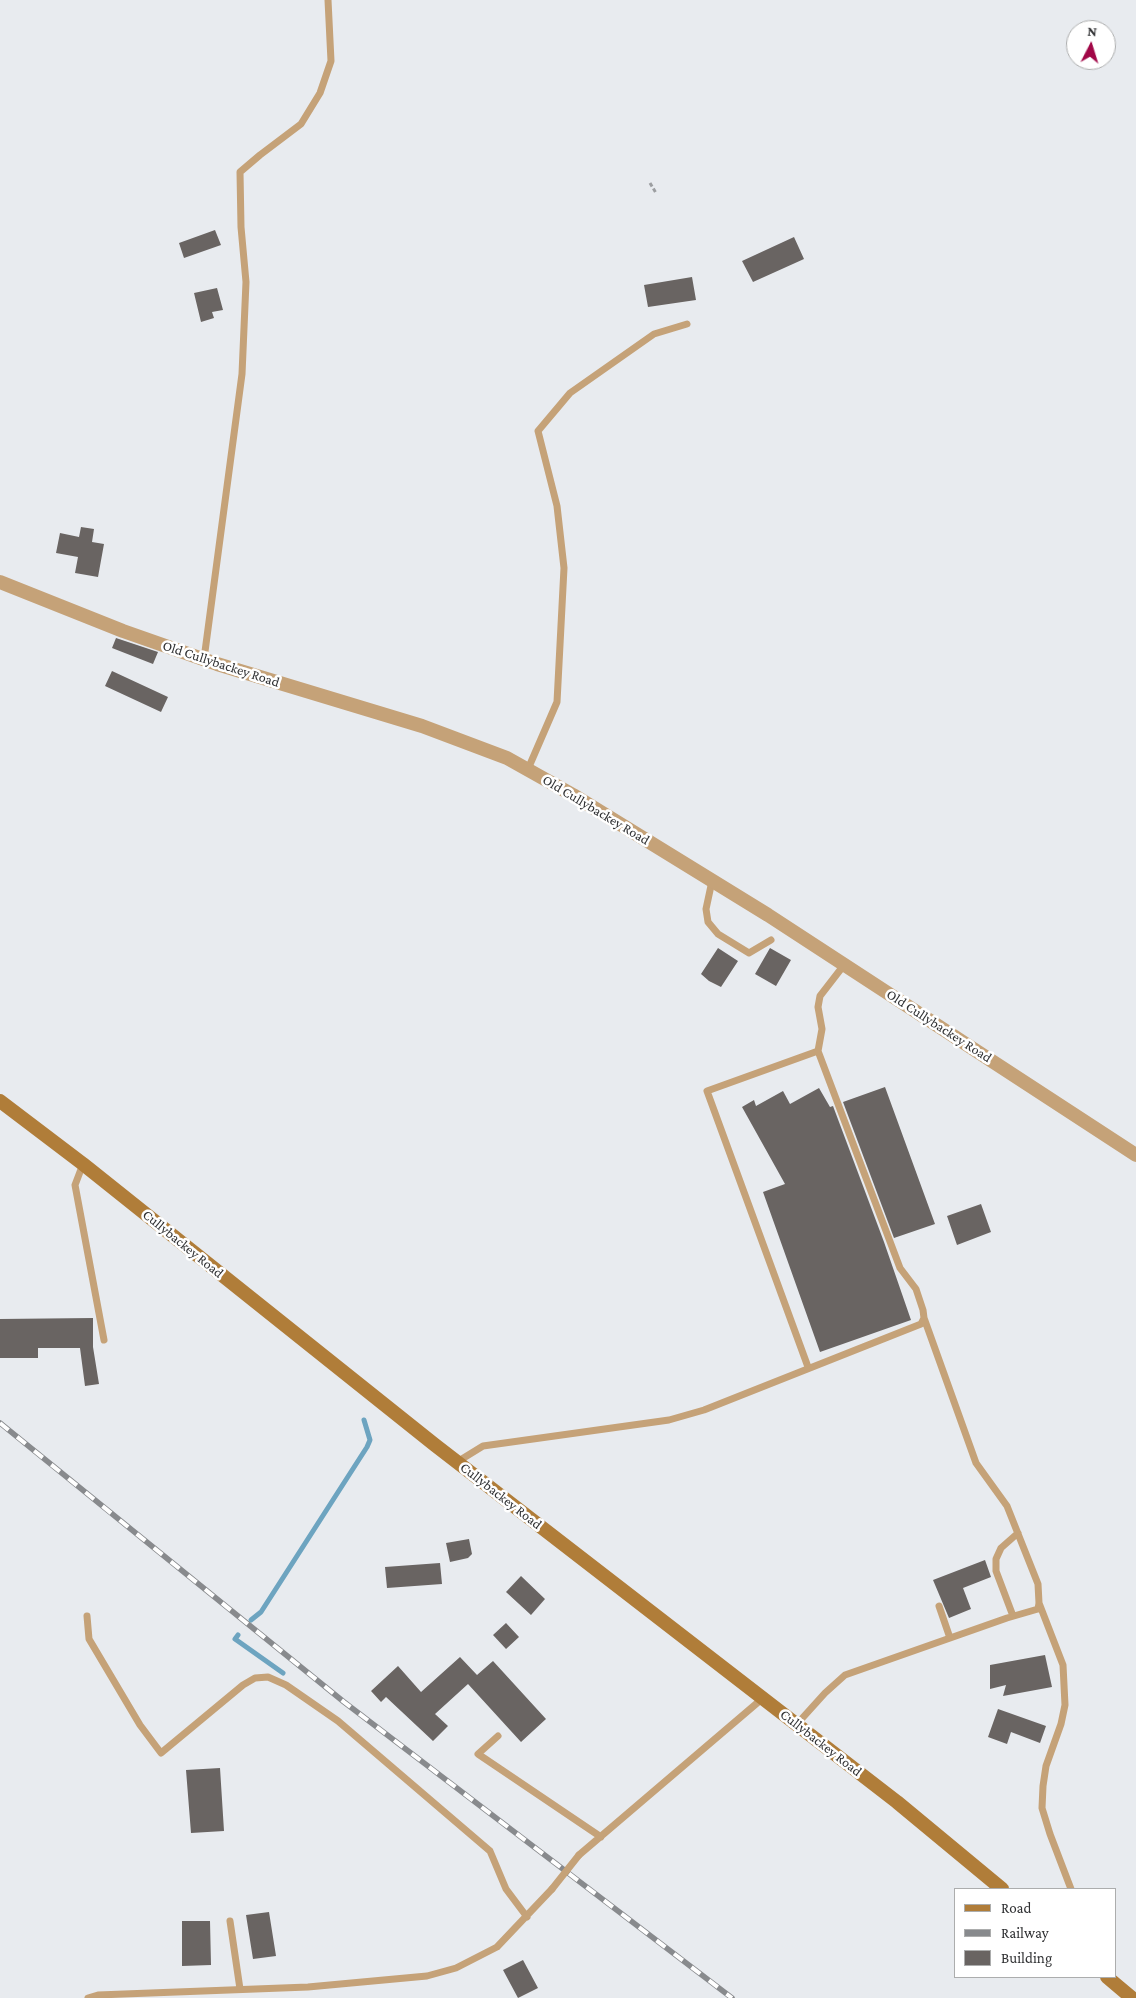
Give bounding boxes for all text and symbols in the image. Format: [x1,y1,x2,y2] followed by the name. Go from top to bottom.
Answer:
[1066,20,1116,70] north arrow
[1087,23,1098,39] text: N
[160,637,282,691] street label: Old Cullybackey Road
[539,771,653,849] street label: Old Cullybackey Road
[883,986,995,1066] street label: Old Cullybackey Road
[139,1206,227,1282] street label: Cullybackey Road
[457,1459,545,1533] street label: Cullybackey Road
[777,1706,865,1780] street label: Cullybackey Road
[954,1888,1116,1978] legend
[1001,1900,1031,1916] text: Road
[1001,1925,1049,1941] text: Railway
[1001,1950,1052,1966] text: Building

